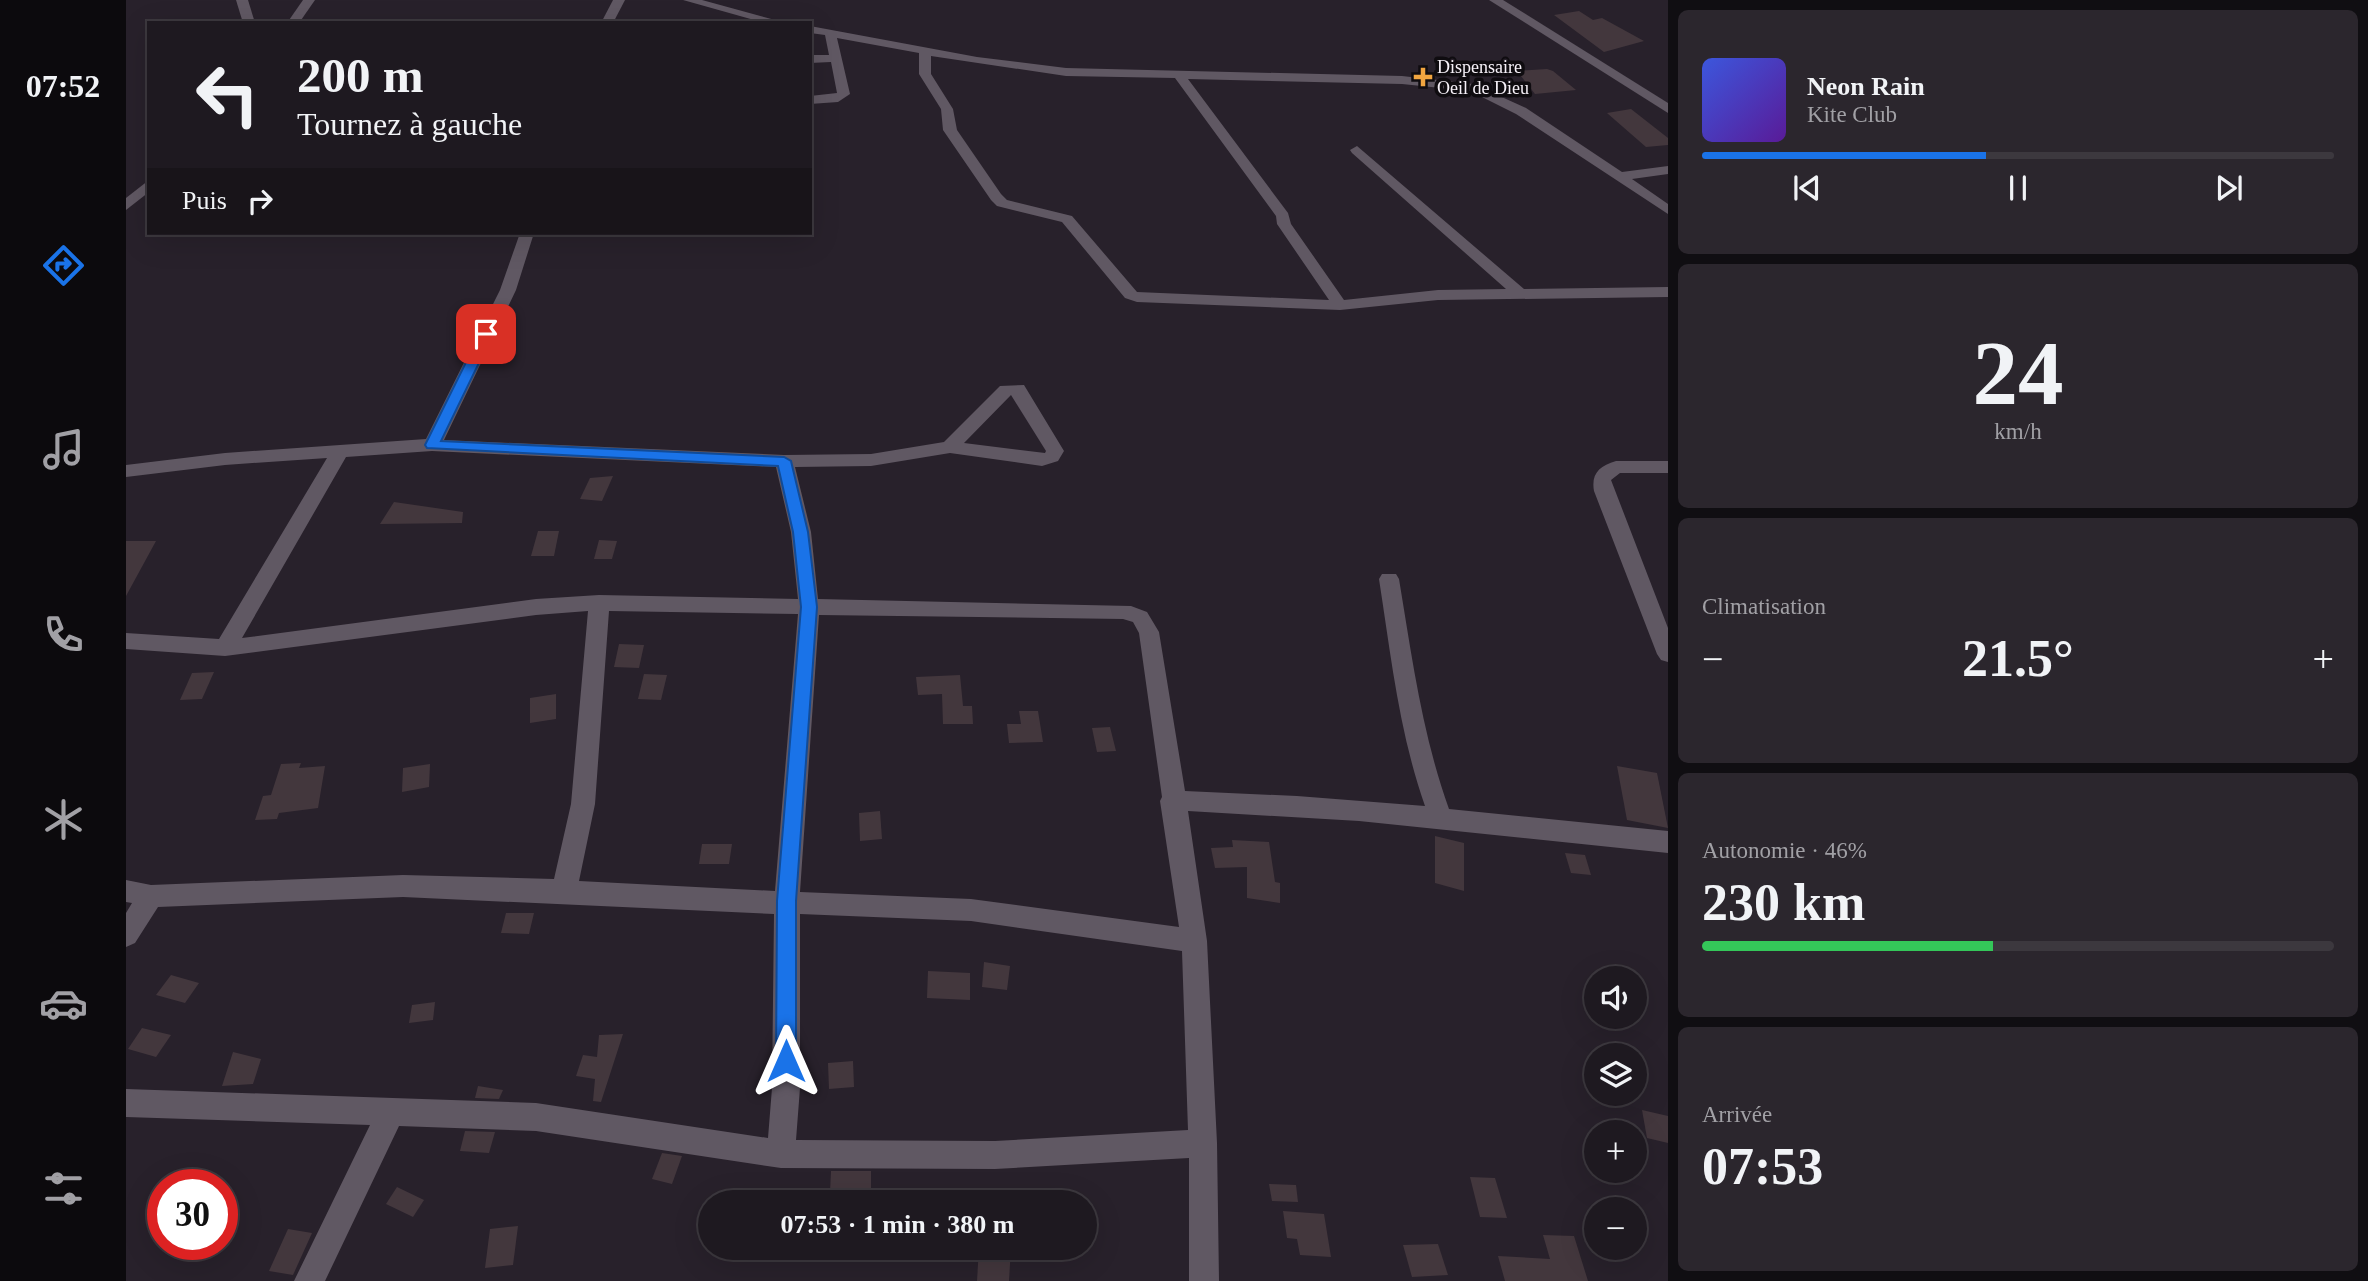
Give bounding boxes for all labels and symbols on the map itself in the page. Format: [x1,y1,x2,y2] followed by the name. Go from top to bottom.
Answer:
[1437,57,1529,98] place label: Dispensaire Oeil de Dieu
[1415,69,1431,85] marker: Dispensaire Oeil de Dieu
[456,304,516,364] pin
[749,1024,823,1098] position arrow
[147,1169,238,1260] speed limit sign: 30

